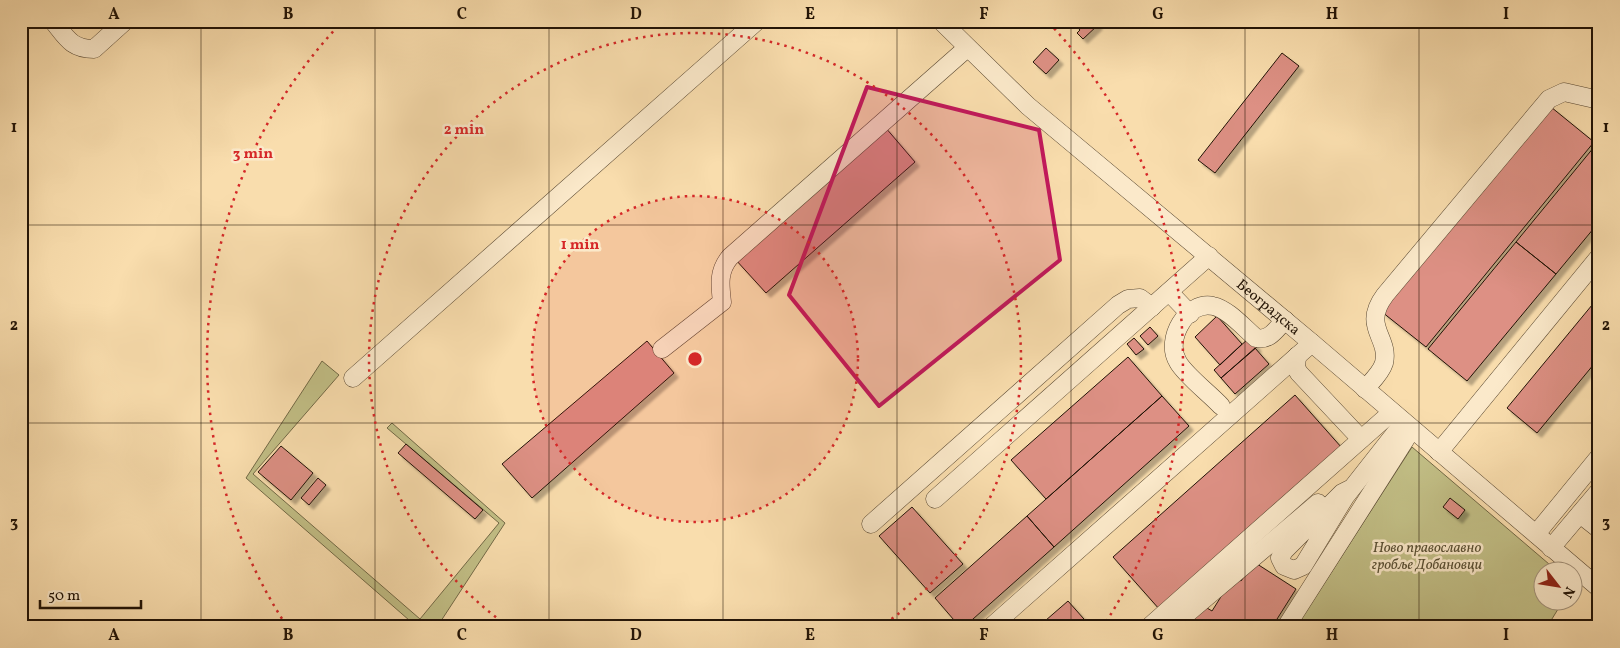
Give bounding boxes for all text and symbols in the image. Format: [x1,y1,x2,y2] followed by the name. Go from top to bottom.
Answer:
[108,4,120,26] text: A
[283,4,294,26] text: B
[457,4,467,26] text: C
[630,4,642,26] text: D
[805,4,815,26] text: E
[979,4,989,26] text: F
[1152,4,1164,26] text: G
[1326,4,1338,26] text: H
[1503,4,1509,26] text: I
[11,117,17,139] text: 1
[1603,117,1609,139] text: 1
[444,120,484,141] text: 2 min
[233,144,273,165] text: 3 min
[561,235,599,256] text: 1 min
[1231,275,1304,341] street label: Београдска
[10,315,18,337] text: 2
[1602,315,1610,337] text: 2
[686,350,704,368] centre of rings
[10,512,18,534] text: 3
[1602,512,1610,534] text: 3
[1372,538,1483,576] park label: Ново православно гробље Добановци
[1532,560,1582,610] north arrow
[40,578,141,610] scale bar
[1557,583,1579,601] text: N
[48,586,80,607] text: 50 m
[108,625,120,647] text: A
[283,625,294,647] text: B
[457,625,467,647] text: C
[630,625,642,647] text: D
[805,625,815,647] text: E
[979,625,989,647] text: F
[1152,625,1164,647] text: G
[1326,625,1338,647] text: H
[1503,625,1509,647] text: I

